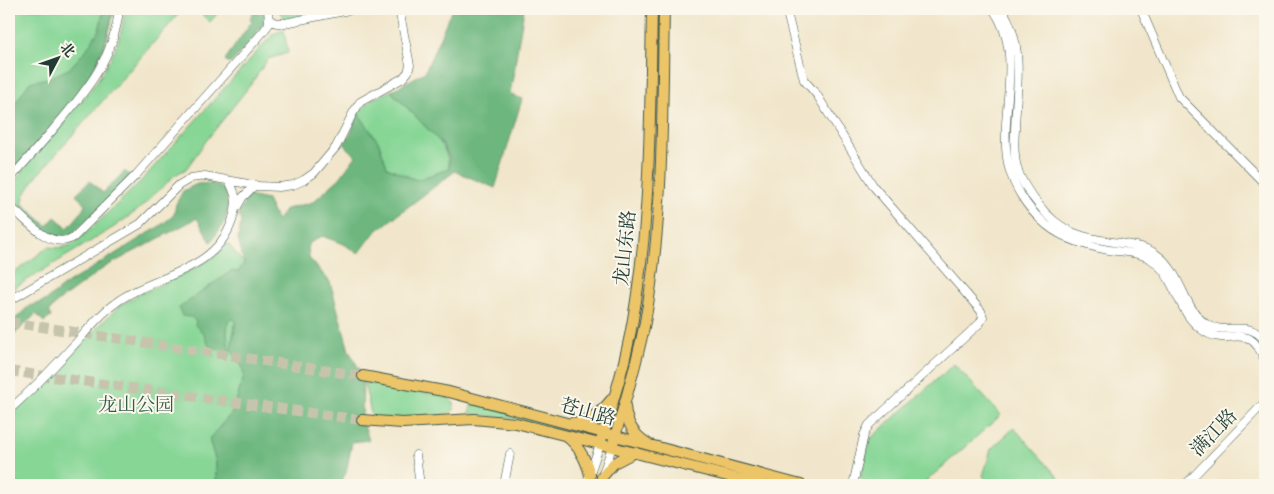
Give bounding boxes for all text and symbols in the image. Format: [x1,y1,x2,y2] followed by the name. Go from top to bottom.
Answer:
[32,32,82,82] north arrow
[55,39,78,62] text: 北
[609,209,643,287] street label: 龙山东路
[98,393,174,419] park label: 龙山公园
[557,393,618,433] street label: 苍山路
[1185,404,1244,463] street label: 满江路

